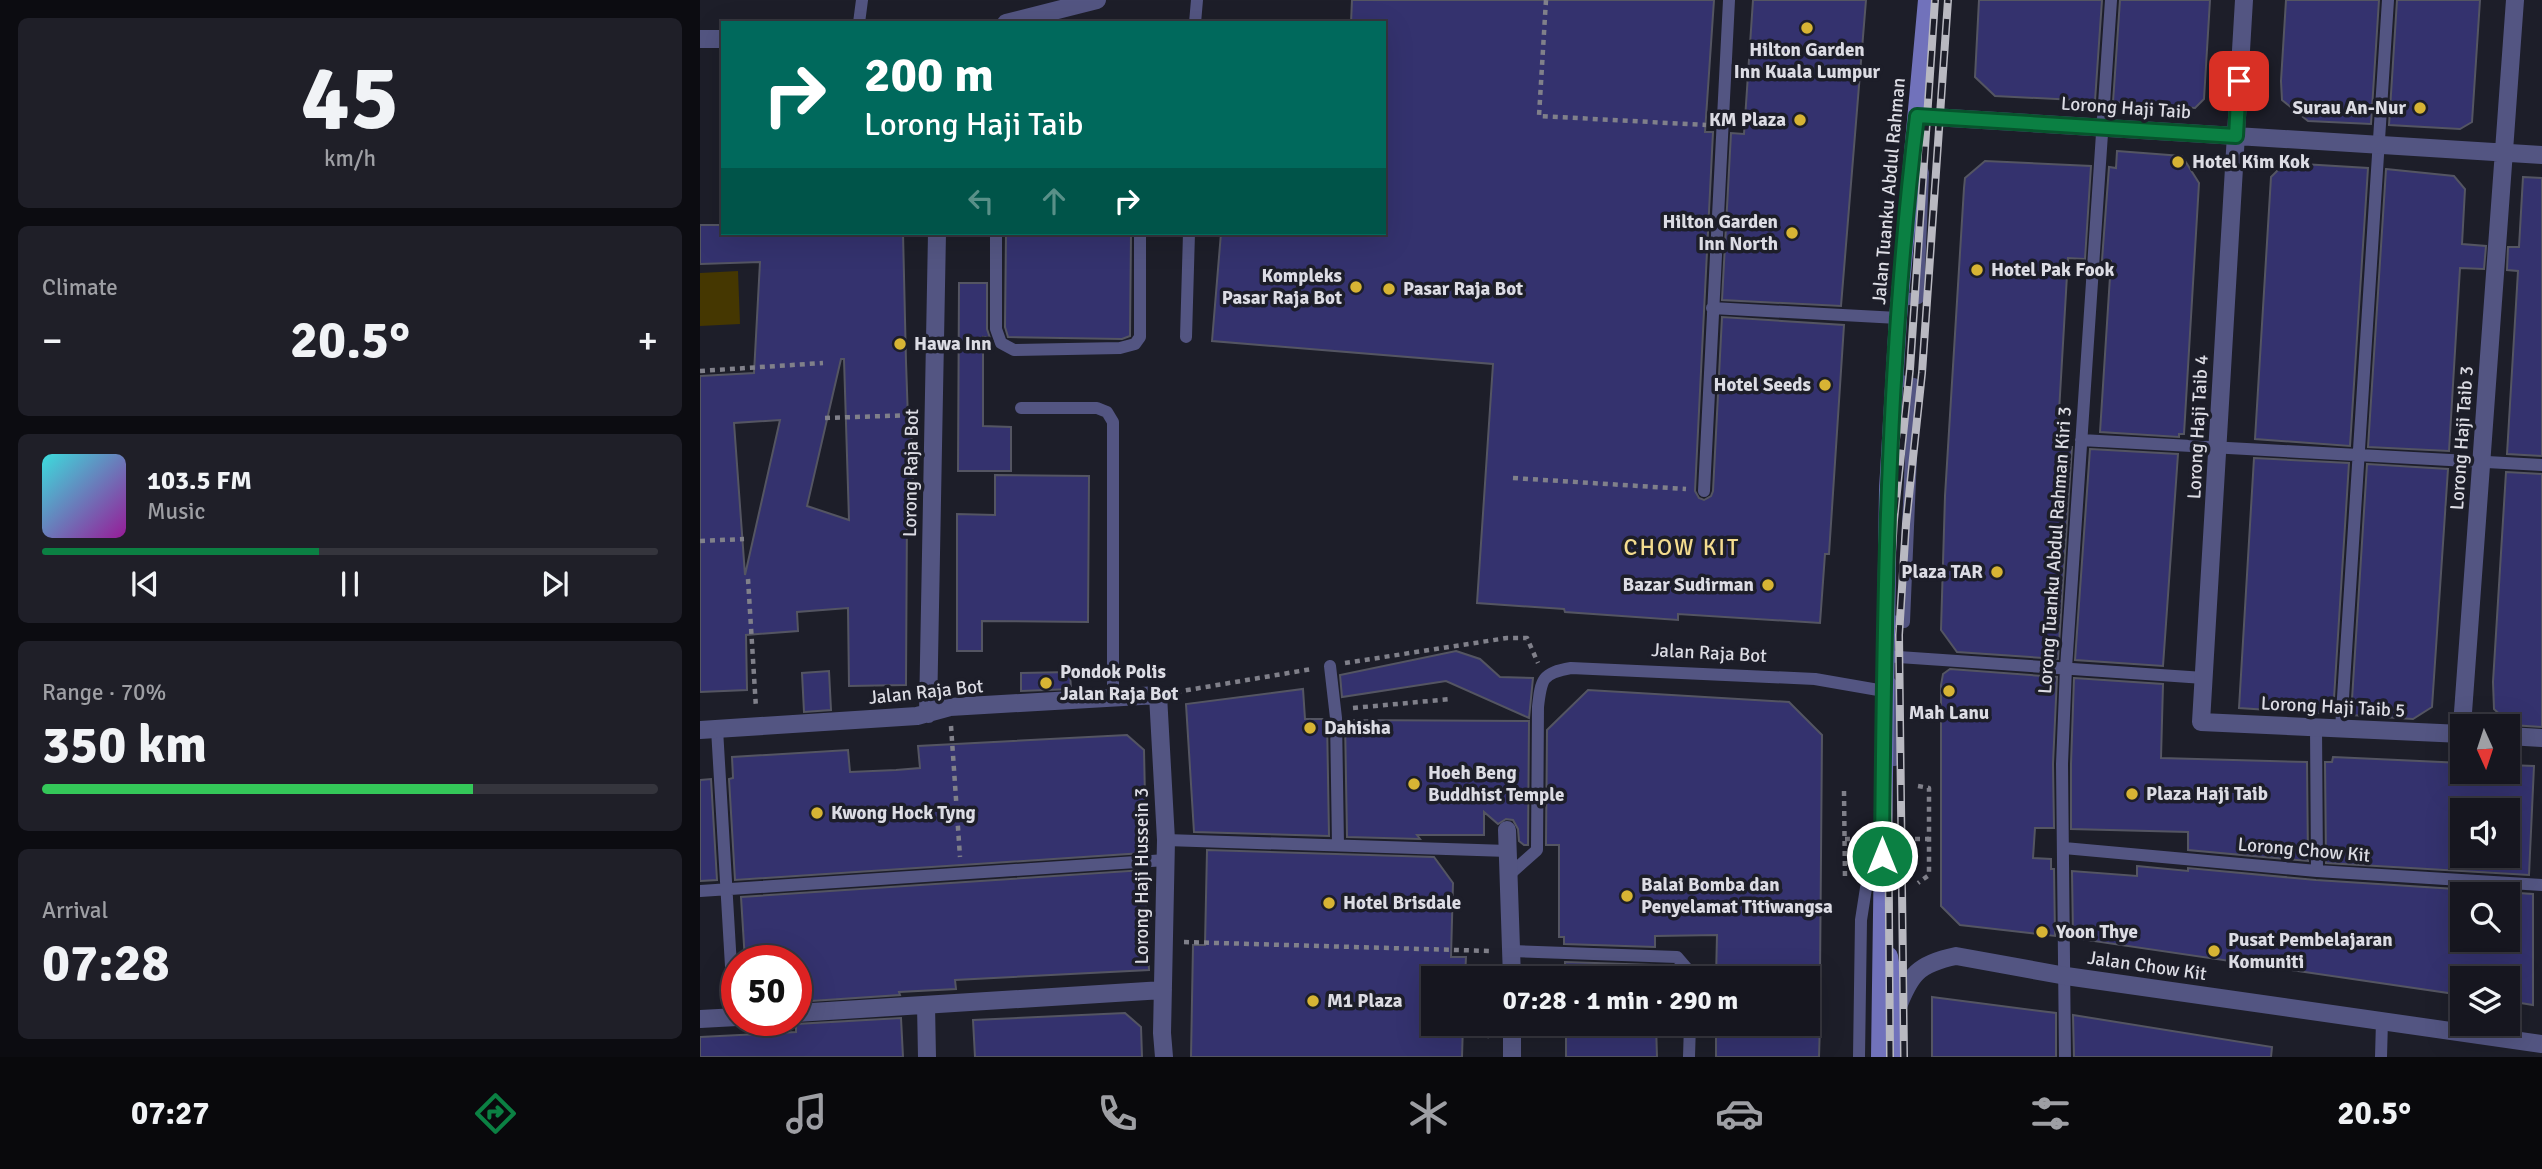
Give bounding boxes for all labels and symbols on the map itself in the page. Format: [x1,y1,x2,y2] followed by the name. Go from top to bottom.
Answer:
[1799,20,1815,36] marker: Hilton Garden Inn Kuala Lumpur
[1734,38,1881,84] place label: Hilton Garden Inn Kuala Lumpur
[2209,51,2269,111] pin
[1867,77,1911,305] street label: Jalan Tuanku Abdul Rahman
[2060,91,2192,125] street label: Lorong Haji Taib
[2292,96,2406,120] place label: Surau An-Nur
[2412,100,2428,116] marker: Surau An-Nur
[1709,108,1786,132] place label: KM Plaza
[1792,112,1808,128] marker: KM Plaza
[2192,150,2310,174] place label: Hotel Kim Kok
[2170,154,2186,170] marker: Hotel Kim Kok
[1663,210,1778,256] place label: Hilton Garden Inn North
[1784,225,1800,241] marker: Hilton Garden Inn North
[1991,258,2114,282] place label: Hotel Pak Fook
[1969,262,1985,278] marker: Hotel Pak Fook
[1222,264,1342,310] place label: Kompleks Pasar Raja Bot
[1403,277,1523,301] place label: Pasar Raja Bot
[1348,279,1364,295] marker: Kompleks Pasar Raja Bot
[1381,281,1397,297] marker: Pasar Raja Bot
[914,332,992,356] place label: Hawa Inn
[892,336,908,352] marker: Hawa Inn
[2182,354,2214,500] street label: Lorong Haji Taib 4
[2445,365,2479,511] street label: Lorong Haji Taib 3
[1713,373,1811,397] place label: Hotel Seeds
[1817,377,1833,393] marker: Hotel Seeds
[2033,405,2077,695] street label: Lorong Tuanku Abdul Rahman Kiri 3
[898,408,924,537] street label: Lorong Raja Bot
[1624,533,1740,562] district label: CHOW KIT
[1901,560,1983,584] place label: Plaza TAR
[1989,564,2005,580] marker: Plaza TAR
[1623,573,1754,597] place label: Bazar Sudirman
[1760,577,1776,593] marker: Bazar Sudirman
[1651,638,1768,668] street label: Jalan Raja Bot
[1060,660,1178,706] place label: Pondok Polis Jalan Raja Bot
[867,674,985,710] street label: Jalan Raja Bot
[1038,675,1054,691] marker: Pondok Polis Jalan Raja Bot
[1941,683,1957,699] marker: Mah Lanu
[2260,691,2406,723] street label: Lorong Haji Taib 5
[1909,701,1989,725] place label: Mah Lanu
[2450,714,2520,784] north arrow
[1324,716,1391,740] place label: Dahisha
[1302,720,1318,736] marker: Dahisha
[1428,761,1565,807] place label: Hoeh Beng Buddhist Temple
[1406,776,1422,792] marker: Hoeh Beng Buddhist Temple
[2146,782,2268,806] place label: Plaza Haji Taib
[2124,786,2140,802] marker: Plaza Haji Taib
[1130,788,1154,964] street label: Lorong Haji Hussein 3
[831,801,976,825] place label: Kwong Hock Tyng
[809,805,825,821] marker: Kwong Hock Tyng
[1845,819,1919,893] position arrow
[2237,832,2372,868] street label: Lorong Chow Kit
[1641,873,1833,919] place label: Balai Bomba dan Penyelamat Titiwangsa
[1619,888,1635,904] marker: Balai Bomba dan Penyelamat Titiwangsa
[1343,891,1461,915] place label: Hotel Brisdale
[1321,895,1337,911] marker: Hotel Brisdale
[2055,920,2138,944] place label: Yoon Thye
[2034,924,2050,940] marker: Yoon Thye
[2228,928,2393,974] place label: Pusat Pembelajaran Komuniti
[2206,943,2222,959] marker: Pusat Pembelajaran Komuniti
[721,945,812,1036] speed limit sign: 50
[2086,946,2208,986] street label: Jalan Chow Kit
[1327,989,1403,1013] place label: M1 Plaza
[1305,993,1321,1009] marker: M1 Plaza

